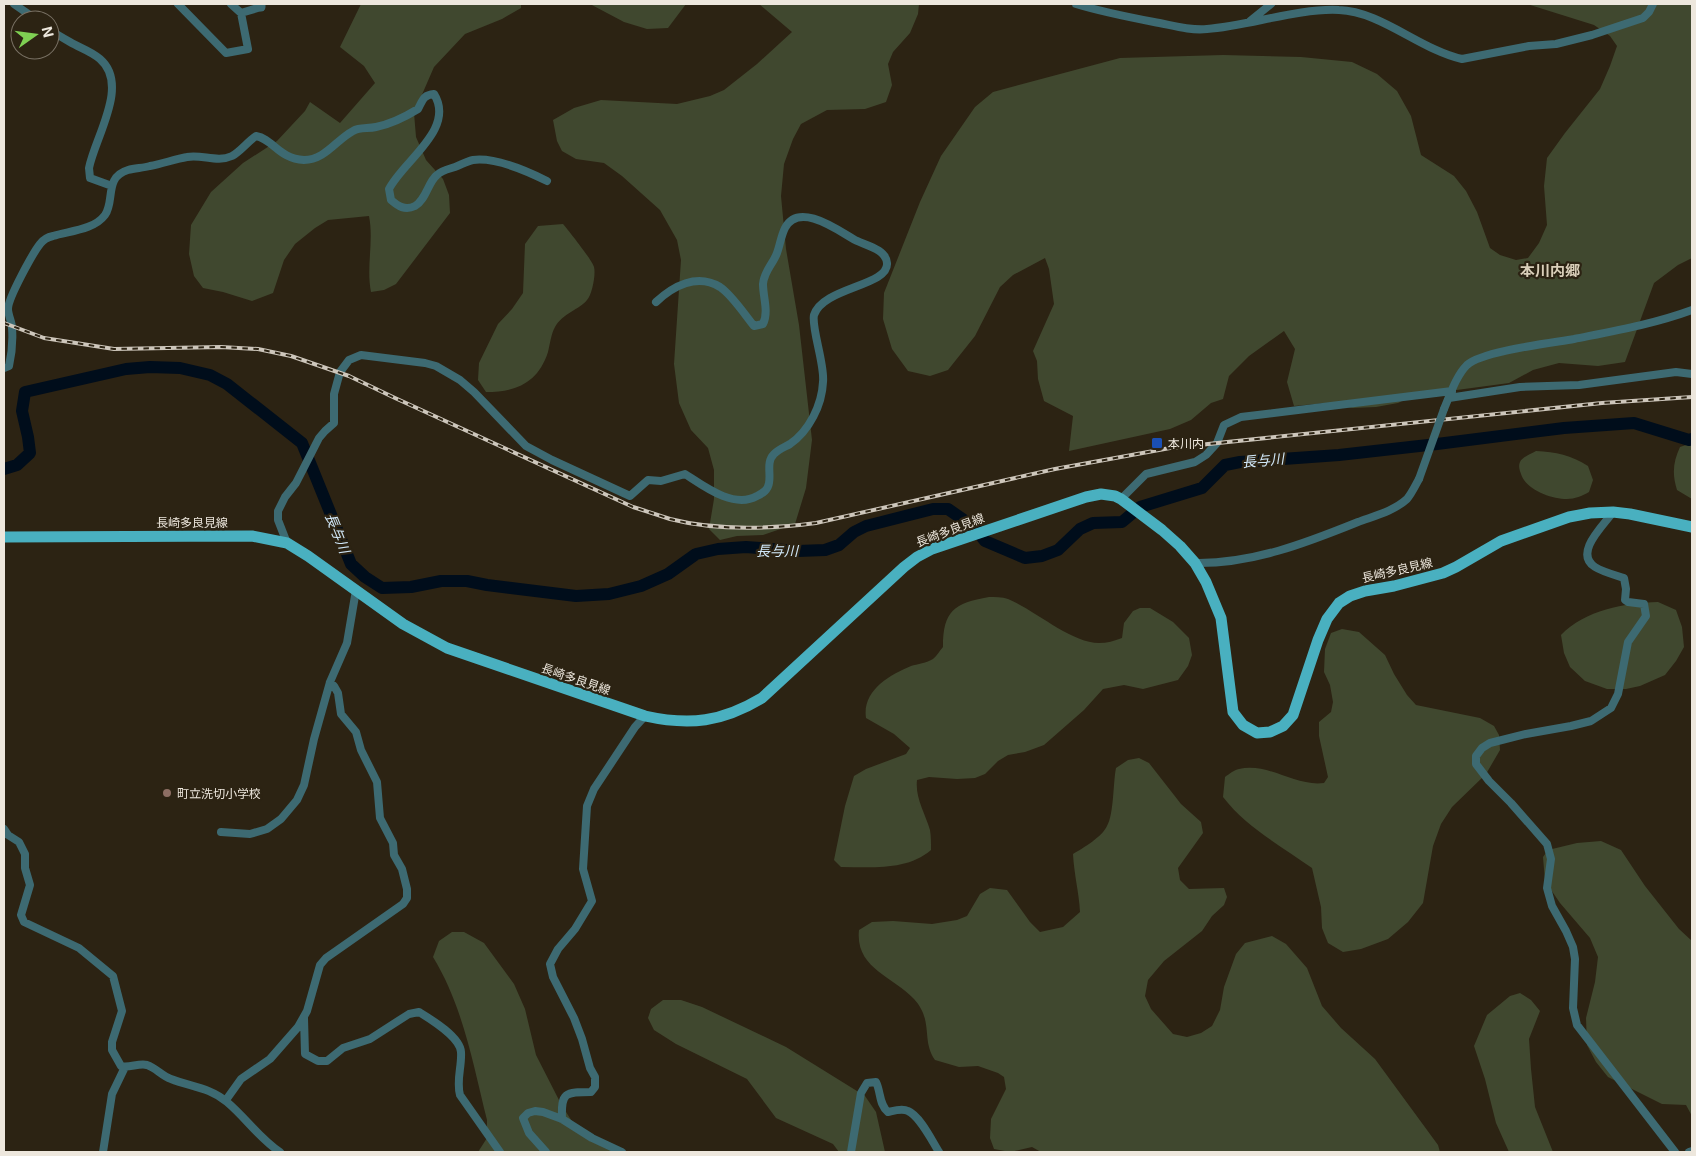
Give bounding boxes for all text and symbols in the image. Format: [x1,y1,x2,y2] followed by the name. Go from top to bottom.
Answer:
[10,10,60,60] north arrow
[39,25,58,39] text: N
[1520,261,1580,280] district label: 本川内郷
[1150,436,1164,450] marker: 本川内
[1168,436,1204,451] place label: 本川内
[1241,450,1287,470] water label: 長与川
[322,510,354,558] water label: 長与川
[914,510,986,550] street label: 長崎多良見線
[156,515,228,530] street label: 長崎多良見線
[756,542,800,559] water label: 長与川
[1360,555,1434,585] street label: 長崎多良見線
[540,660,612,698] street label: 長崎多良見線
[177,786,261,801] place label: 町立洗切小学校
[161,787,173,799] marker: 町立洗切小学校

